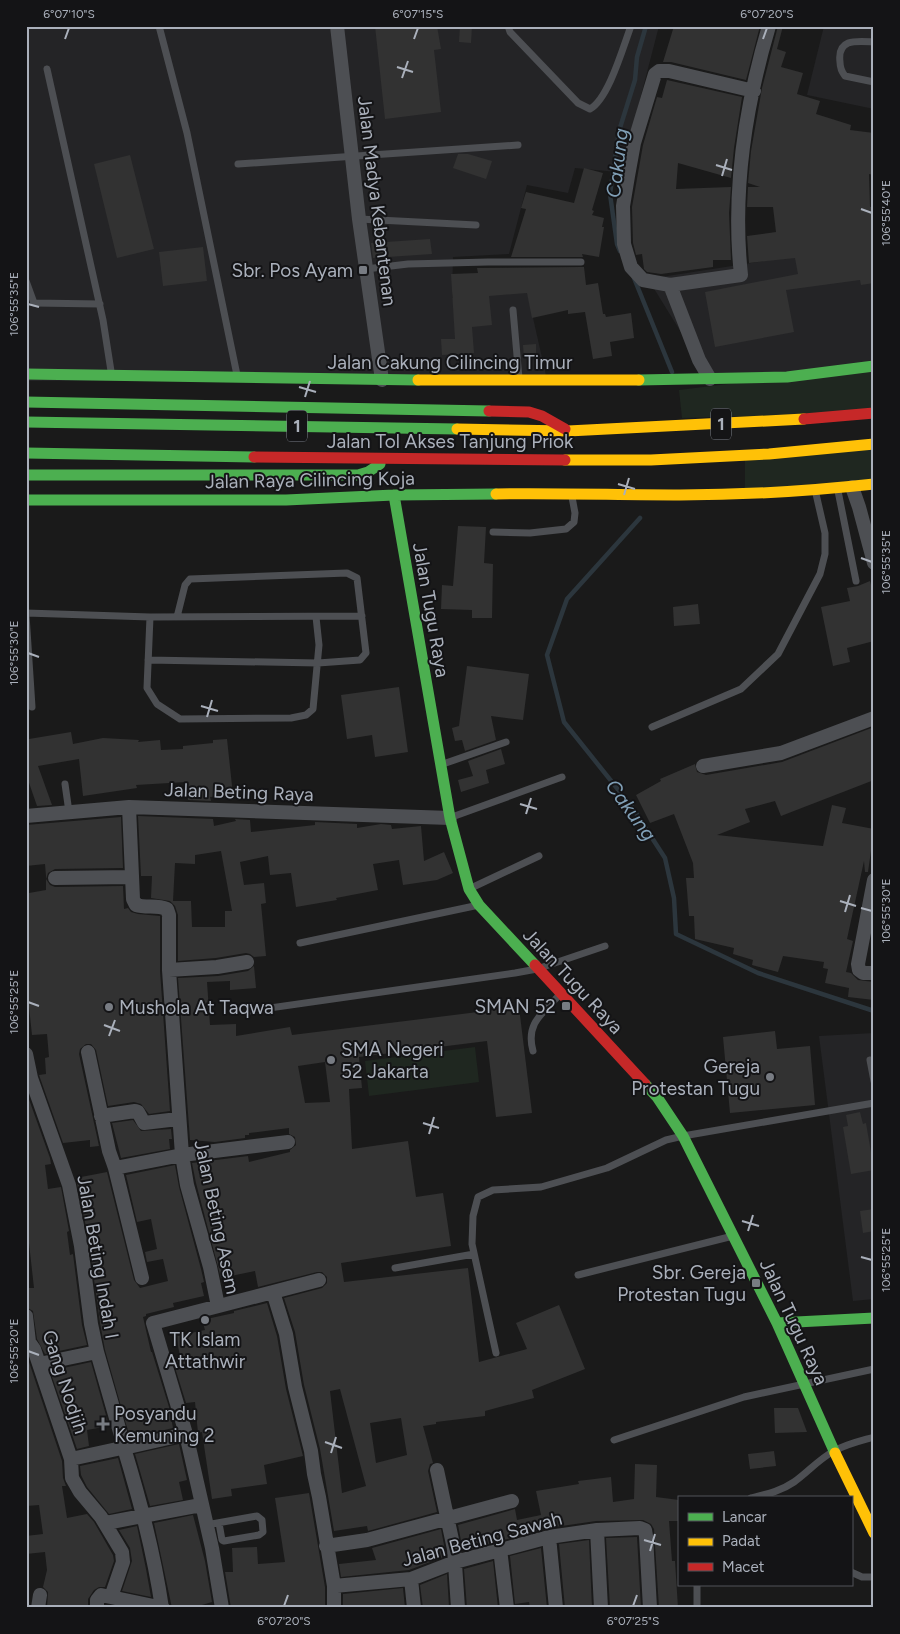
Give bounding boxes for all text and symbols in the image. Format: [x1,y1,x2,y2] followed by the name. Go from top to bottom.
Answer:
[43,7,95,21] text: 6°07'10"S
[393,7,443,21] text: 6°07'15"S
[740,7,794,21] text: 6°07'20"S
[353,95,401,307] street label: Jalan Madya Kebantenan
[601,127,633,199] water label: Cakung
[879,180,893,246] text: 106°55'40"E
[231,259,353,282] place label: Sbr. Pos Ayam
[357,264,369,276] marker: Sbr. Pos Ayam
[7,272,21,336] text: 106°55'35"E
[328,351,573,374] street label: Jalan Cakung Cilincing Timur
[711,408,731,439] road number: 1
[287,411,307,442] road number: 1
[327,430,574,453] street label: Jalan Tol Akses Tanjung Priok
[205,467,415,493] street label: Jalan Raya Cilincing Koja
[879,530,893,594] text: 106°55'35"E
[408,541,454,679] street label: Jalan Tugu Raya
[7,620,21,686] text: 106°55'30"E
[601,775,661,846] water label: Cakung
[164,778,314,806] street label: Jalan Beting Raya
[879,878,893,944] text: 106°55'30"E
[518,923,628,1039] street label: Jalan Tugu Raya
[7,970,21,1034] text: 106°55'25"E
[474,995,556,1018] place label: SMAN 52
[119,996,274,1019] place label: Mushola At Taqwa
[560,1000,572,1012] marker: SMAN 52
[103,1001,115,1013] marker: Mushola At Taqwa
[341,1038,444,1083] place label: SMA Negeri 52 Jakarta
[325,1054,337,1066] marker: SMA Negeri 52 Jakarta
[631,1055,760,1100] place label: Gereja Protestan Tugu
[764,1071,776,1083] marker: Gereja Protestan Tugu
[189,1138,245,1296] street label: Jalan Beting Asem
[72,1173,124,1341] street label: Jalan Beting Indah I
[879,1228,893,1292] text: 106°55'25"E
[755,1255,833,1389] street label: Jalan Tugu Raya
[617,1261,746,1306] place label: Sbr. Gereja Protestan Tugu
[750,1277,762,1289] marker: Sbr. Gereja Protestan Tugu
[199,1314,211,1326] marker: TK Islam Attathwir
[7,1318,21,1384] text: 106°55'20"E
[37,1327,93,1437] street label: Gang Nodjih
[165,1328,246,1373] place label: TK Islam Attathwir
[114,1402,215,1447] place label: Posyandu Kemuning 2
[96,1417,110,1431] marker: Posyandu Kemuning 2
[678,1496,852,1586] legend
[399,1507,565,1571] street label: Jalan Beting Sawah
[722,1508,767,1526] text: Lancar
[722,1532,761,1550] text: Padat
[722,1558,765,1576] text: Macet
[257,1614,311,1628] text: 6°07'20"S
[607,1614,659,1628] text: 6°07'25"S

